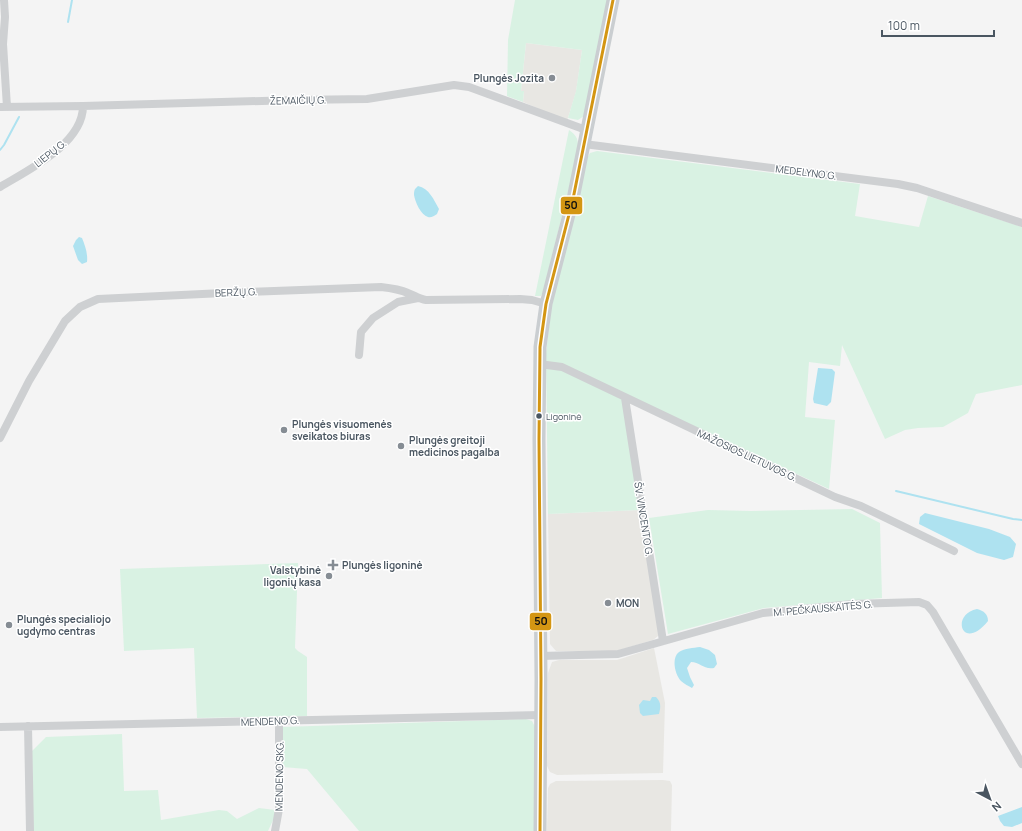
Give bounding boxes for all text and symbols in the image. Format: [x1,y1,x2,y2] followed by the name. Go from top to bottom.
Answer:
[882,12,994,38] scale bar
[888,17,920,34] text: 100 m
[473,71,544,85] place label: Plungės Jozita
[547,73,557,83] marker: Plungės Jozita
[270,93,326,107] street label: ŽEMAIČIŲ G.
[31,136,69,170] street label: LIEPŲ G.
[775,161,837,183] street label: MEDELYNO G.
[560,196,583,215] line badge: 50
[564,197,578,212] text: 50
[215,284,257,300] street label: BERŽŲ G.
[546,410,581,423] place label: Ligoninė
[534,411,544,421] marker: Ligoninė
[292,417,393,443] place label: Plungės visuomenės sveikatos biuras
[279,425,289,435] marker: Plungės visuomenės sveikatos biuras
[695,426,799,484] street label: MAŽOSIOS LIETUVOS G.
[409,433,500,459] place label: Plungės greitoji medicinos pagalba
[396,441,406,451] marker: Plungės greitoji medicinos pagalba
[631,481,657,557] street label: ŠV. VINCENTO G.
[342,558,423,572] place label: Plungės ligoninė
[327,559,339,571] marker: Plungės ligoninė
[263,563,321,589] place label: Valstybinė ligonių kasa
[324,571,334,581] marker: Valstybinė ligonių kasa
[616,596,639,610] place label: MON
[773,597,873,619] street label: M. PEČKAUSKAITĖS G.
[603,598,613,608] marker: MON
[17,612,111,638] place label: Plungės specialiojo ugdymo centras
[529,612,552,631] line badge: 50
[534,613,548,628] text: 50
[4,620,14,630] marker: Plungės specialiojo ugdymo centras
[241,713,299,729] street label: MENDENO G.
[271,741,287,811] street label: MENDENO SKG.
[970,779,1010,819] north arrow
[989,799,1005,815] text: N

